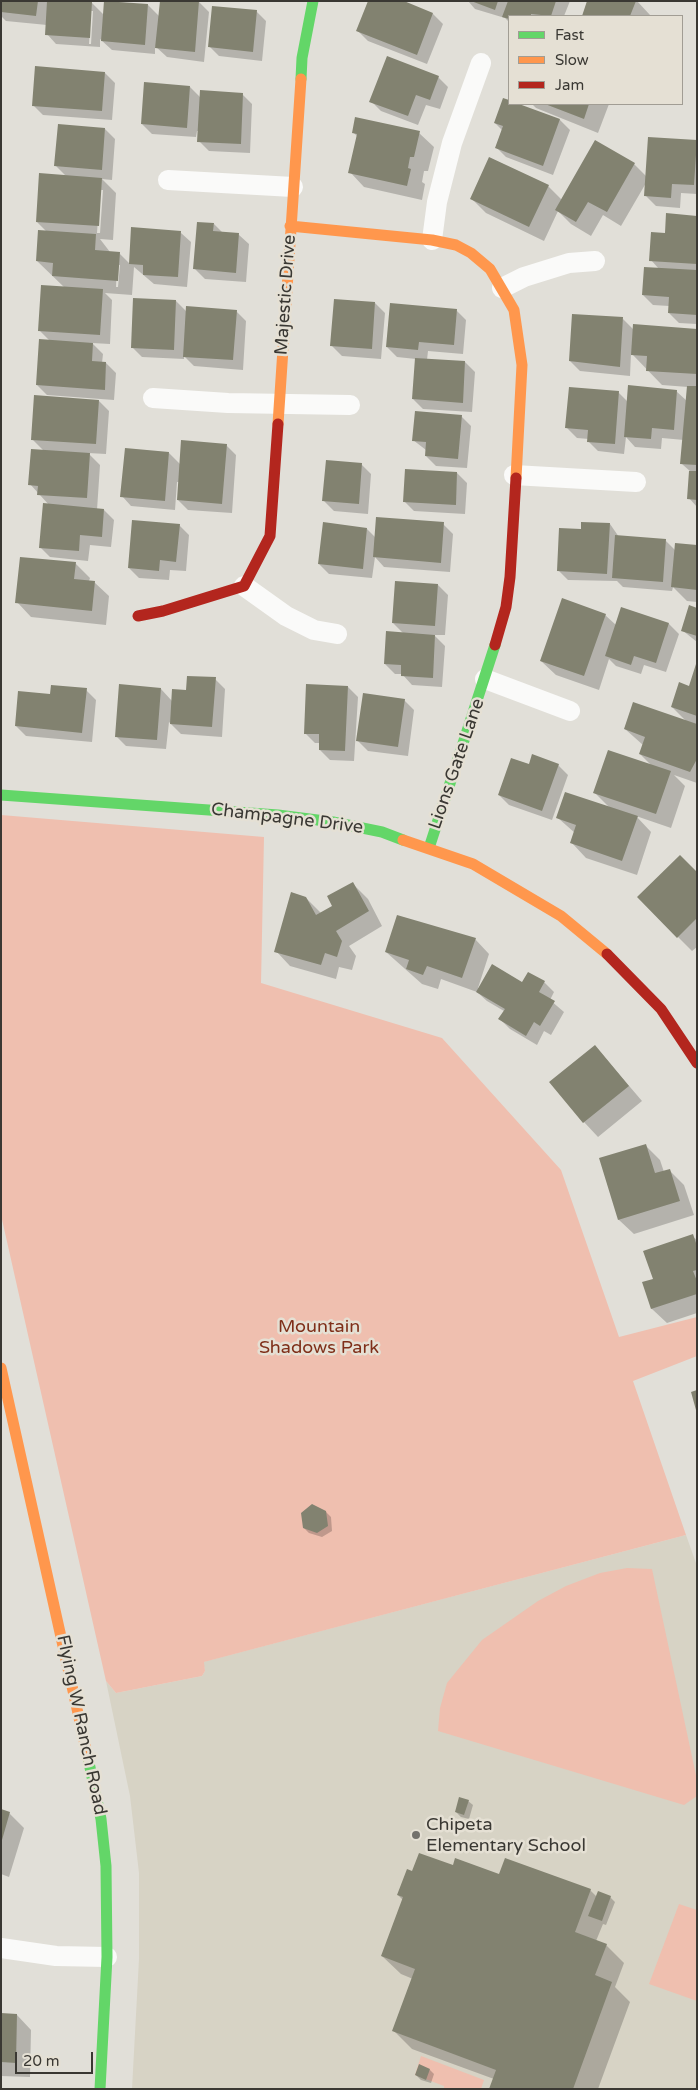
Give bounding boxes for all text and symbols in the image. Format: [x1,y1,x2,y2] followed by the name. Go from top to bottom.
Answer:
[508,15,683,105] legend
[555,26,584,44] text: Fast
[555,51,589,69] text: Slow
[555,76,584,94] text: Jam
[271,234,301,356] street label: Majestic Drive
[425,696,489,832] street label: Lions Gate Lane
[210,799,364,839] street label: Champagne Drive
[259,1316,379,1358] park label: Mountain Shadows Park
[51,1633,111,1817] street label: Flying W Ranch Road
[426,1814,586,1856] place label: Chipeta Elementary School
[410,1829,422,1841] marker: Chipeta Elementary School
[18,2042,95,2074] scale bar
[23,2052,60,2070] text: 20 m

